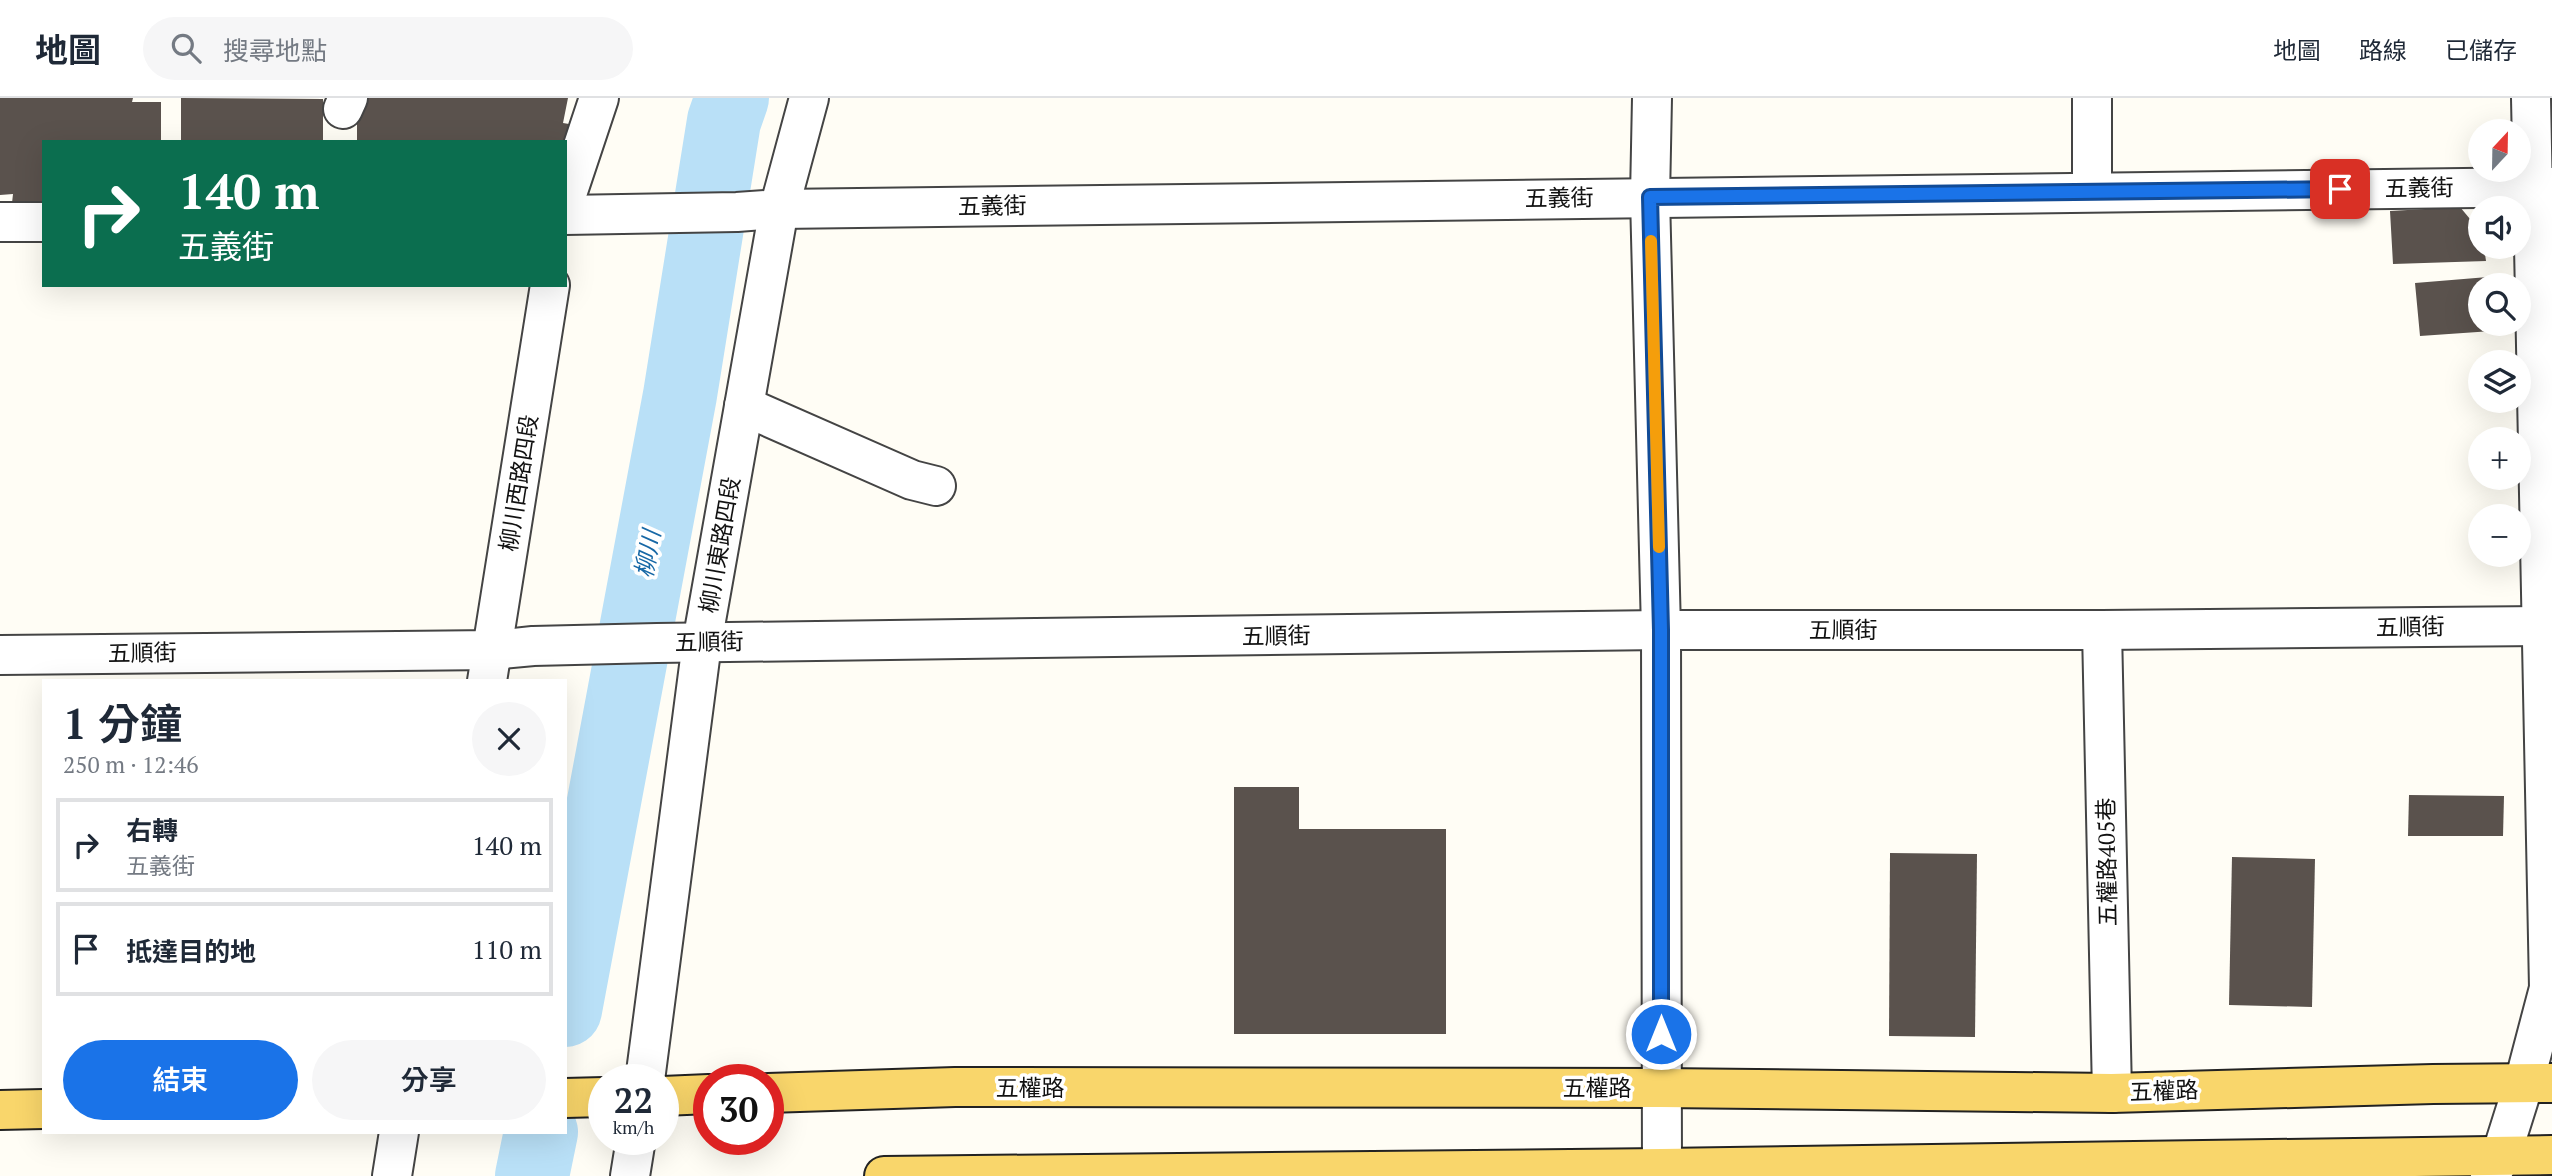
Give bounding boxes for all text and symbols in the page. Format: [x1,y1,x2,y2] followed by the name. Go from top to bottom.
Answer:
[143,17,633,80] search box
[35,28,101,71] text: 地圖
[167,29,205,67] icon: search
[223,33,327,67] text: 搜尋地點
[2273,34,2321,66] text: 地圖
[2359,34,2407,66] text: 路線
[2445,34,2517,66] text: 已儲存
[2468,119,2530,182] north arrow
[2468,119,2531,567] map controls
[178,158,320,223] text: 140 m
[2310,159,2370,219] pin
[63,168,154,259] icon: right
[2321,170,2359,208] icon: arrive
[2384,171,2454,204] street label: 五義街
[1524,181,1594,214] street label: 五義街
[957,189,1027,222] street label: 五義街
[2468,196,2531,259] button: sound
[178,225,274,267] text: 五義街
[2468,273,2531,336] button: search
[2468,350,2531,413] button: layers
[492,412,545,553] street label: 柳川西路四段
[2468,427,2531,490] button: +
[692,474,747,616] street label: 柳川東路四段
[2468,504,2531,567] button: −
[627,524,667,580] water label: 柳川
[2375,610,2445,643] street label: 五順街
[1809,614,1878,645] street label: 五順街
[1241,619,1311,652] street label: 五順街
[674,625,744,658] street label: 五順街
[107,636,177,669] street label: 五順街
[63,695,182,751] text: 1 分鐘
[472,702,546,776] button: close
[63,749,198,780] text: 250 m · 12:46
[2090,797,2123,927] street label: 五權路405巷
[126,813,178,847] text: 右轉
[67,826,105,864] icon: right
[472,828,542,862] text: 140 m
[126,850,195,881] text: 五義街
[67,930,105,968] icon: arrive
[472,932,542,966] text: 110 m
[126,934,256,968] text: 抵達目的地
[1624,997,1698,1071] position arrow
[63,1040,298,1120] button: 結束
[312,1040,546,1120] button: 分享
[693,1064,784,1155] speed limit sign: 30
[996,1072,1065,1103] street label: 五權路
[1563,1072,1632,1103] street label: 五權路
[2129,1074,2199,1107] street label: 五權路
[614,1077,653,1123] text: 22
[613,1115,654,1139] text: km/h

